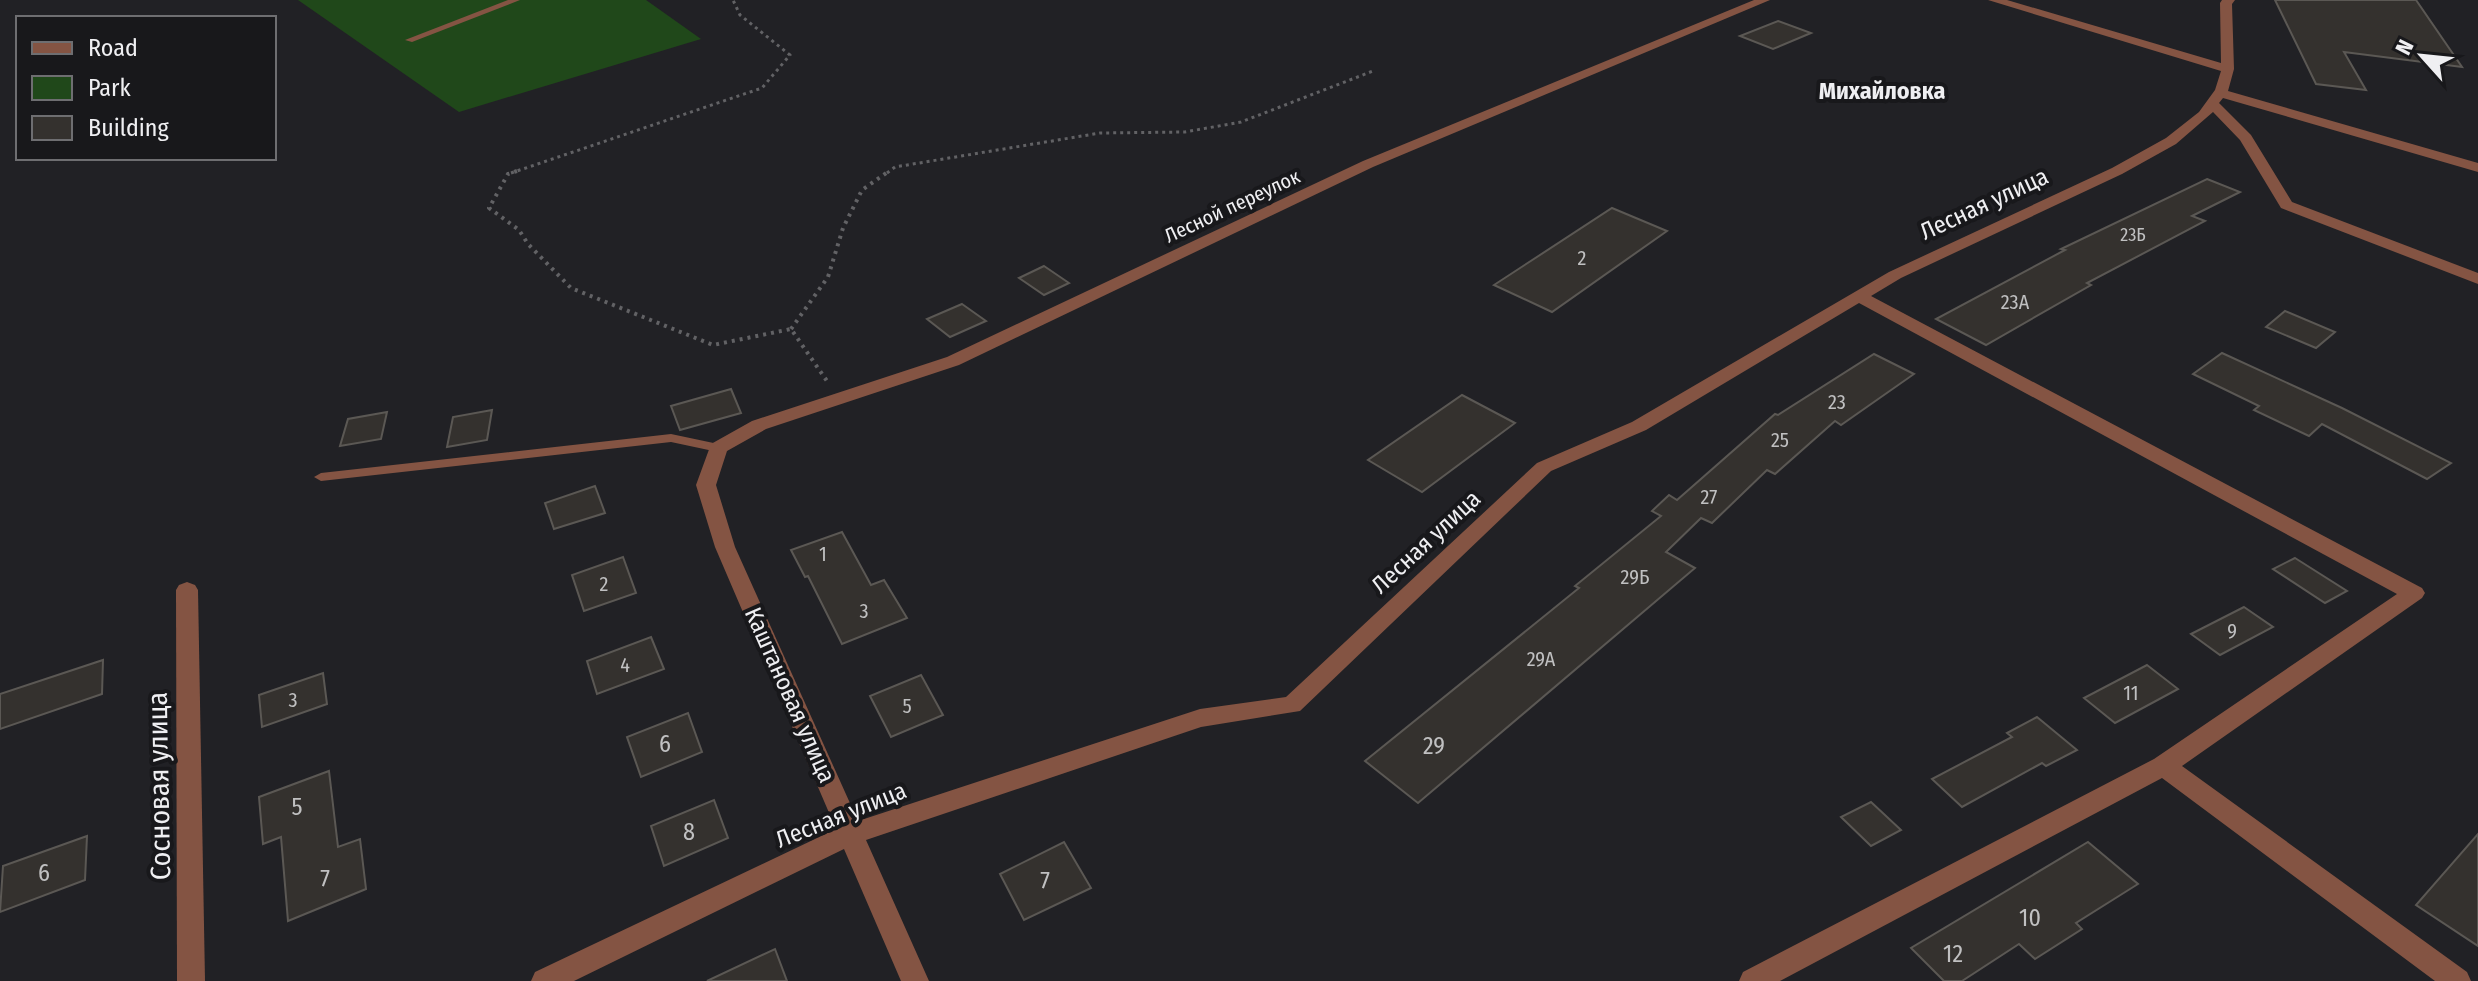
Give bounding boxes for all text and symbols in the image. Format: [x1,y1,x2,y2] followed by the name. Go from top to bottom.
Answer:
[16,16,276,160] legend
[2382,16,2462,96] north arrow
[88,34,138,62] text: Road
[2390,35,2420,59] text: N
[88,74,131,102] text: Park
[1819,77,1945,105] district label: Михайловка
[88,114,170,142] text: Building
[1915,162,2053,246] street label: Лесная улица
[1160,164,1304,248] street label: Лесной переулок
[2120,224,2146,246] house number: 23Б
[1578,246,1587,270] house number: 2
[2001,290,2030,314] house number: 23А
[1828,390,1846,414] house number: 23
[1771,428,1789,452] house number: 25
[1366,485,1486,599] street label: Лесная улица
[1701,485,1717,509] house number: 27
[819,542,827,566] house number: 1
[1621,565,1649,589] house number: 29Б
[600,572,609,596] house number: 2
[859,599,869,623] house number: 3
[739,603,841,787] street label: Каштановая улица
[2227,619,2237,643] house number: 9
[1527,647,1556,671] house number: 29А
[620,653,630,677] house number: 4
[2123,681,2139,705] house number: 11
[288,688,298,712] house number: 3
[141,692,177,880] street label: Сосновая улица
[902,694,912,718] house number: 5
[659,730,671,758] house number: 6
[1423,732,1445,760] house number: 29
[772,776,910,854] street label: Лесная улица
[291,793,303,821] house number: 5
[683,818,695,846] house number: 8
[38,859,50,887] house number: 6
[320,865,330,893] house number: 7
[1040,867,1050,895] house number: 7
[2019,904,2041,932] house number: 10
[1943,940,1963,968] house number: 12

